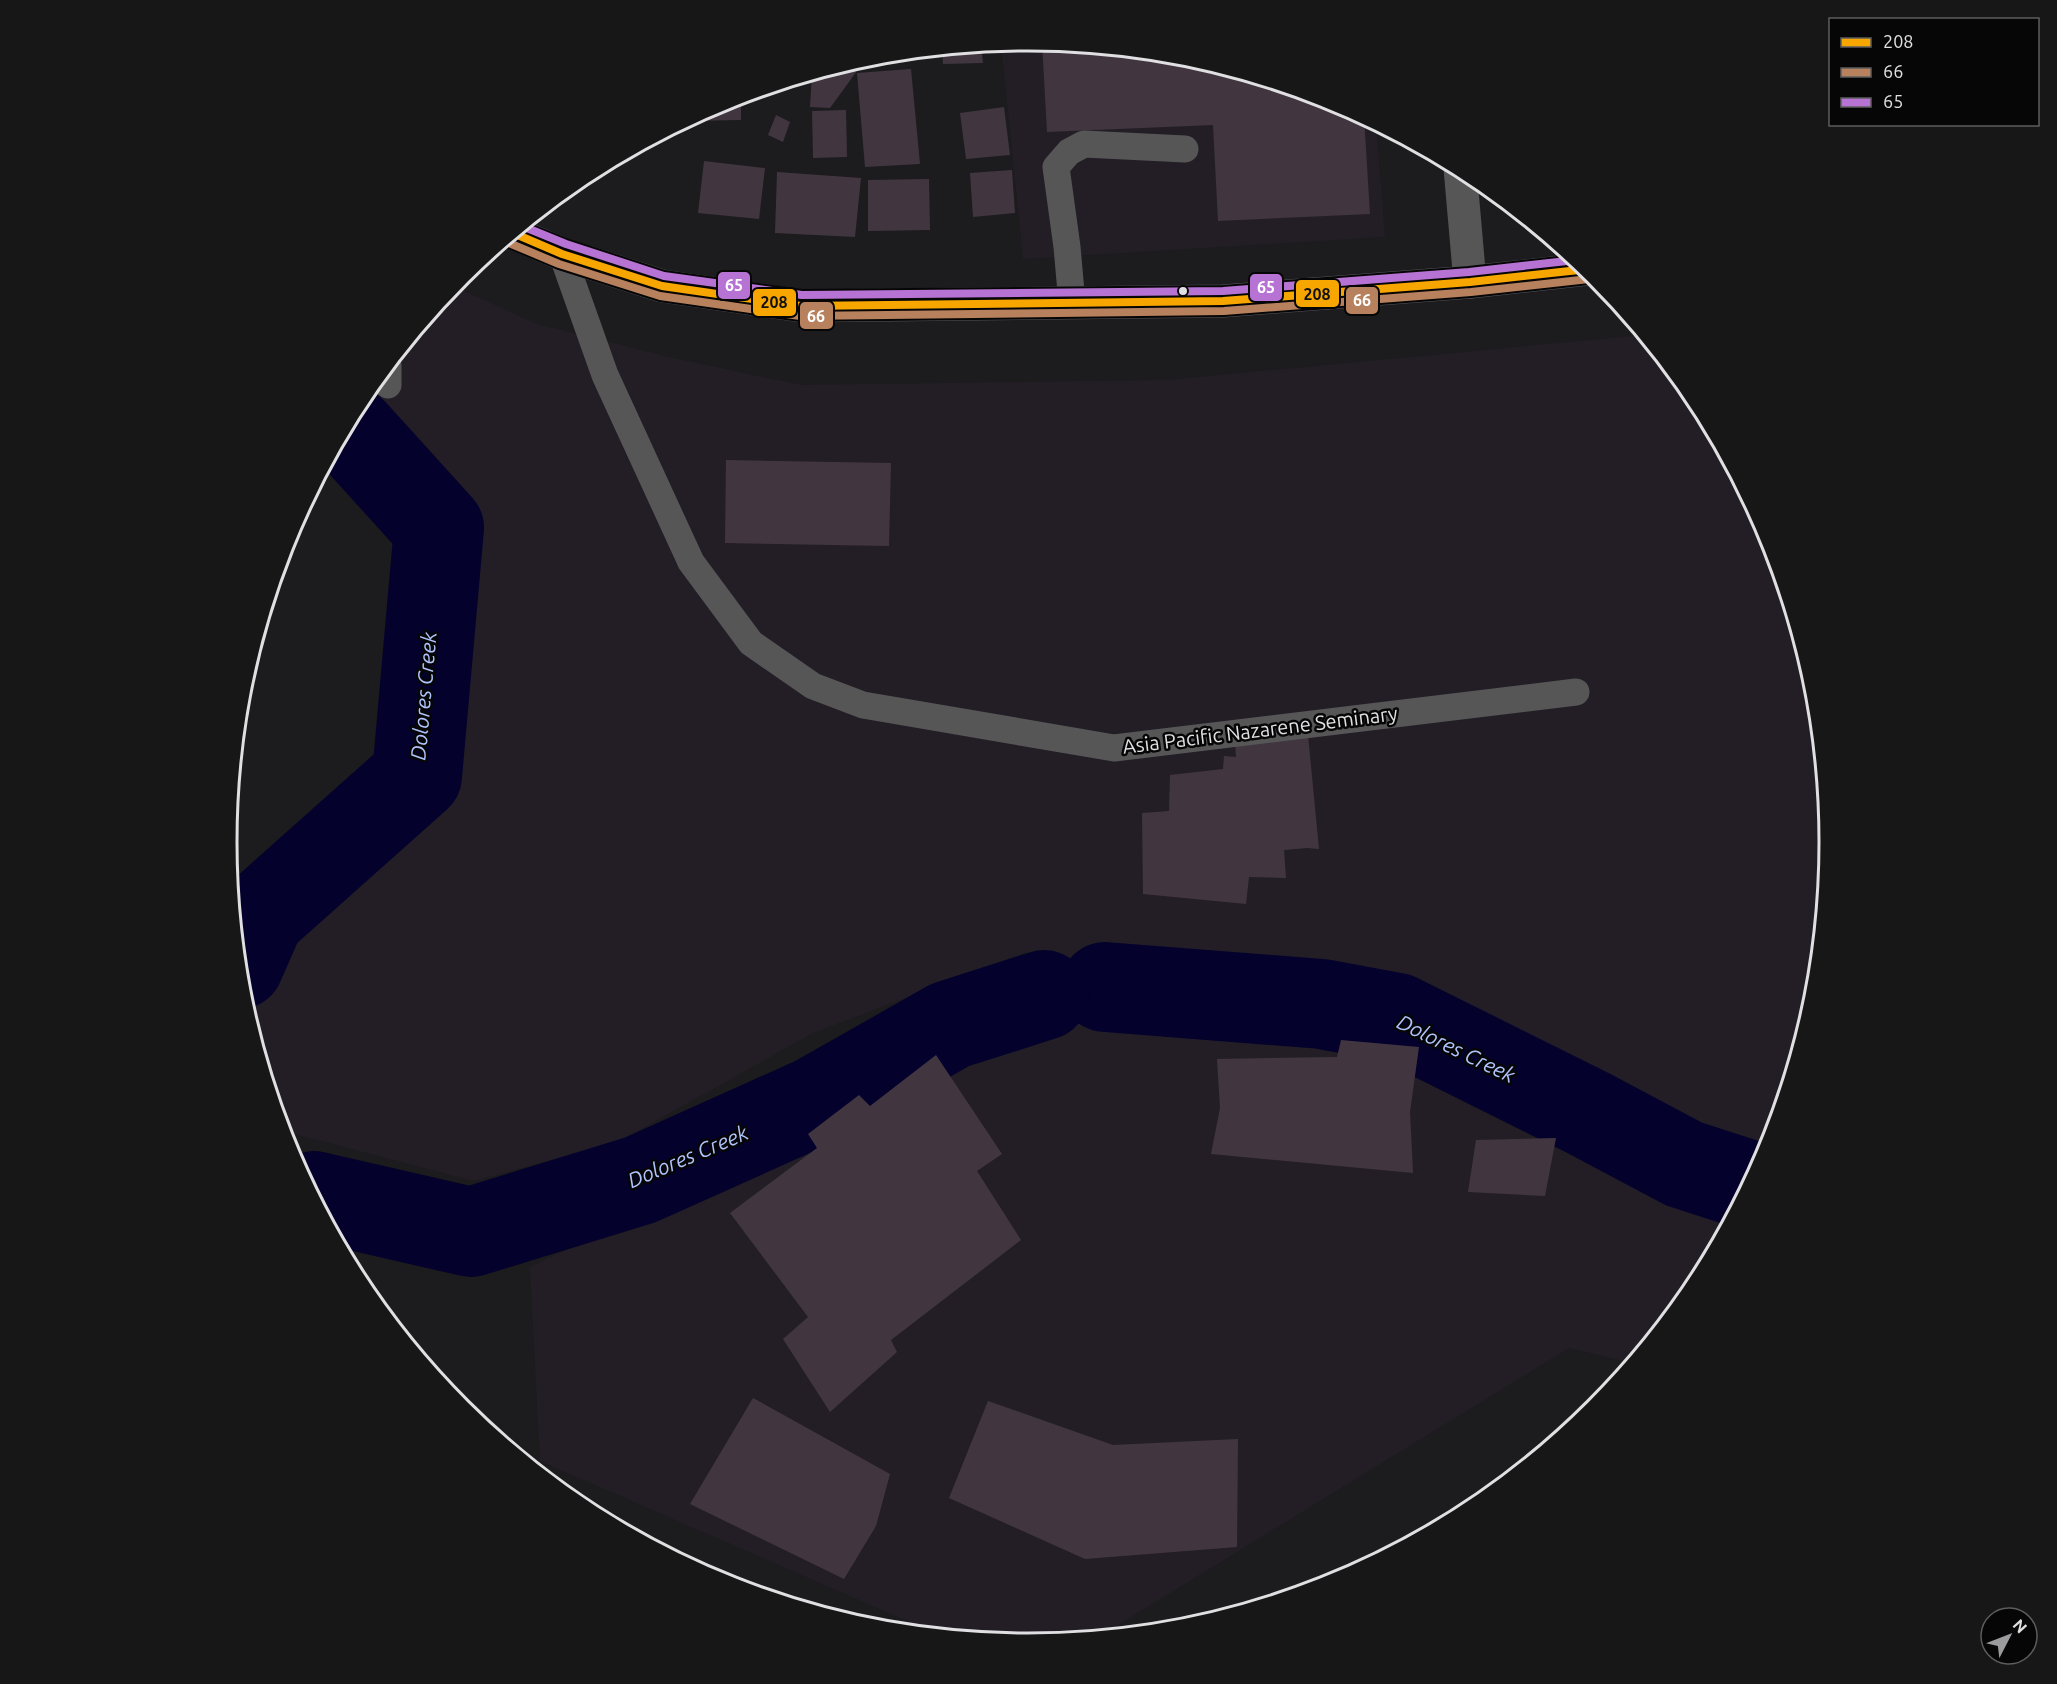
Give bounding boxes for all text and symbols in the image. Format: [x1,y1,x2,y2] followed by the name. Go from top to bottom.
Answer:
[1829,18,2039,126] legend
[1883,31,1913,51] text: 208
[1883,61,1903,81] text: 66
[1883,91,1903,111] text: 65
[717,271,751,300] line badge: 65
[1249,273,1283,302] line badge: 65
[725,276,743,294] text: 65
[1257,278,1275,296] text: 65
[1295,279,1340,308] line badge: 208
[1177,285,1189,297] unlabelled marker
[1303,285,1331,303] text: 208
[1345,286,1379,315] line badge: 66
[752,288,797,317] line badge: 208
[1353,291,1371,309] text: 66
[760,293,788,311] text: 208
[799,301,834,330] line badge: 66
[807,307,825,325] text: 66
[405,631,441,761] water label: Dolores Creek
[1121,701,1399,758] street label: Asia Pacific Nazarene Seminary
[1393,1009,1520,1087] water label: Dolores Creek
[624,1120,752,1192] water label: Dolores Creek
[1979,1606,2039,1666] north arrow
[2009,1616,2031,1636] text: N

